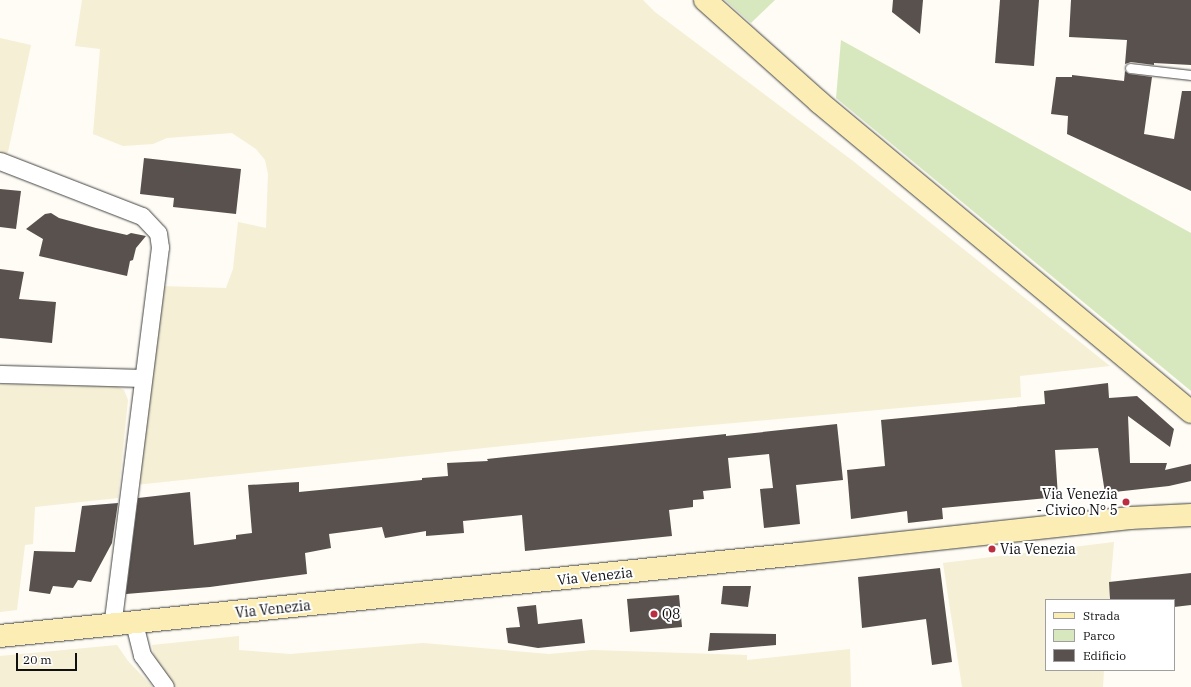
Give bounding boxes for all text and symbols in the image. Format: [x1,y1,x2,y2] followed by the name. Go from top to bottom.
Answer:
[1037,486,1118,518] place label: Via Venezia - Civico N° 5
[1121,497,1131,507] marker: Via Venezia - Civico N° 5
[1000,541,1076,557] place label: Via Venezia
[987,544,997,554] marker: Via Venezia
[556,564,634,588] street label: Via Venezia
[234,597,312,621] street label: Via Venezia
[1045,599,1175,671] legend
[662,606,680,622] place label: Q8
[1083,608,1120,623] text: Strada
[649,609,659,619] marker: Q8
[1083,628,1115,643] text: Parco
[18,645,79,671] scale bar
[1083,648,1126,663] text: Edificio
[23,652,52,667] text: 20 m

